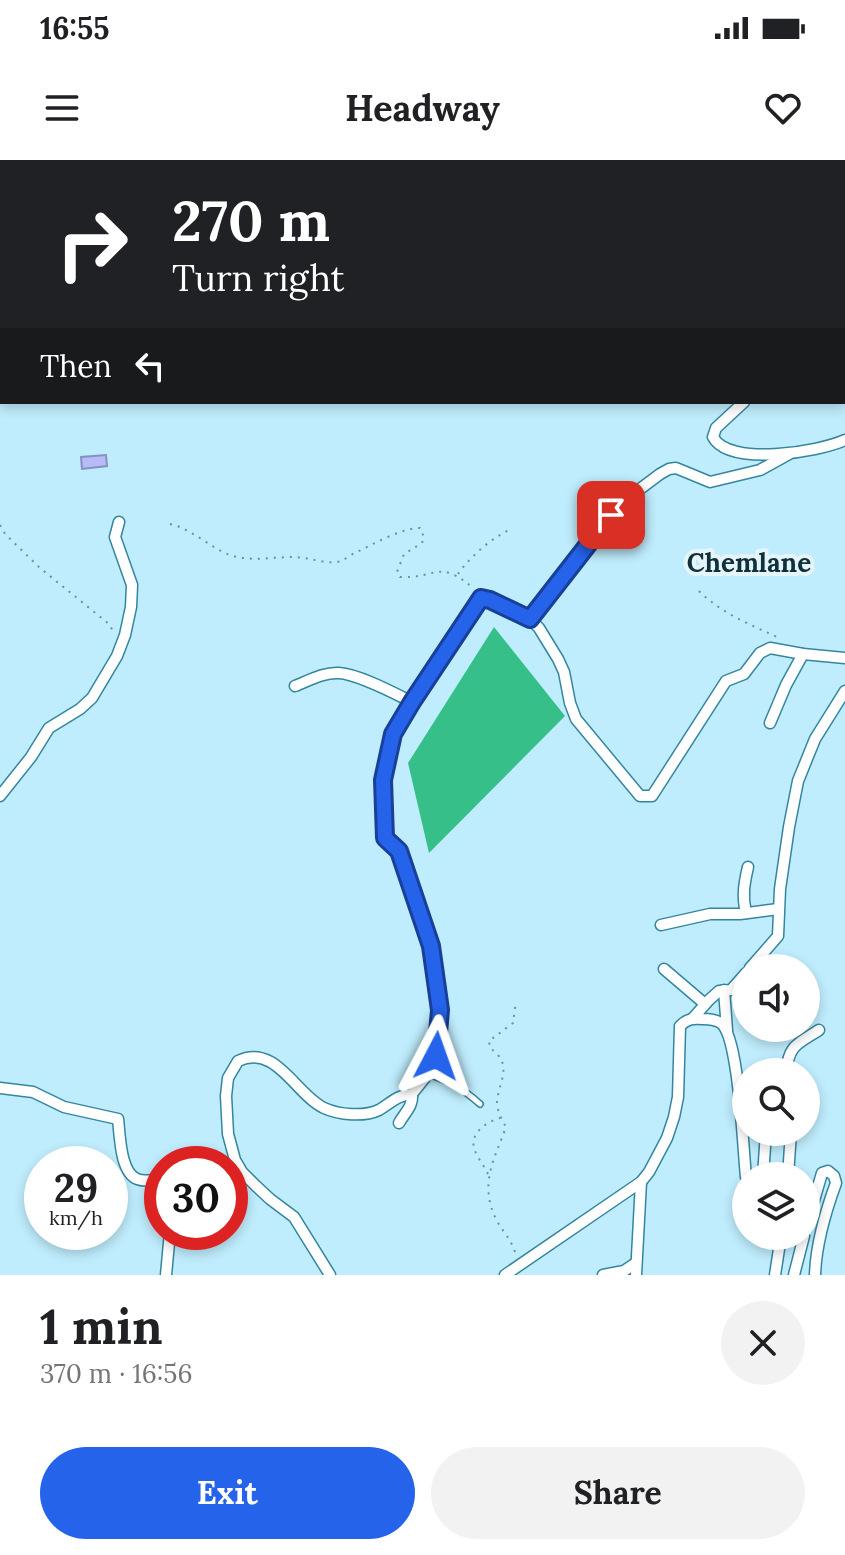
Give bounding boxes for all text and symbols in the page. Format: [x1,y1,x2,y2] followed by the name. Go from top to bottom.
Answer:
[40,9,109,47] text: 16:55
[345,85,500,131] text: Headway
[40,86,84,130] icon: menu
[761,86,805,130] icon: heart
[172,185,330,256] text: 270 m
[40,192,144,296] icon: right
[172,255,345,301] text: Turn right
[128,344,172,388] icon: left
[40,347,112,385] text: Then
[577,481,645,549] pin
[589,493,633,537] icon: arrive
[687,546,811,579] district label: Chemlane
[732,954,820,1250] map controls
[732,954,820,1042] button: sound
[394,1014,478,1098] position arrow
[732,1058,820,1146] button: search
[144,1146,248,1250] speed limit sign: 30
[54,1162,98,1213] text: 29
[732,1162,820,1250] button: layers
[49,1205,103,1230] text: km/h
[40,1296,163,1357] text: 1 min
[721,1301,805,1385] button: close
[40,1357,192,1390] text: 370 m · 16:56
[40,1447,415,1539] button: Exit
[431,1447,805,1539] button: Share

